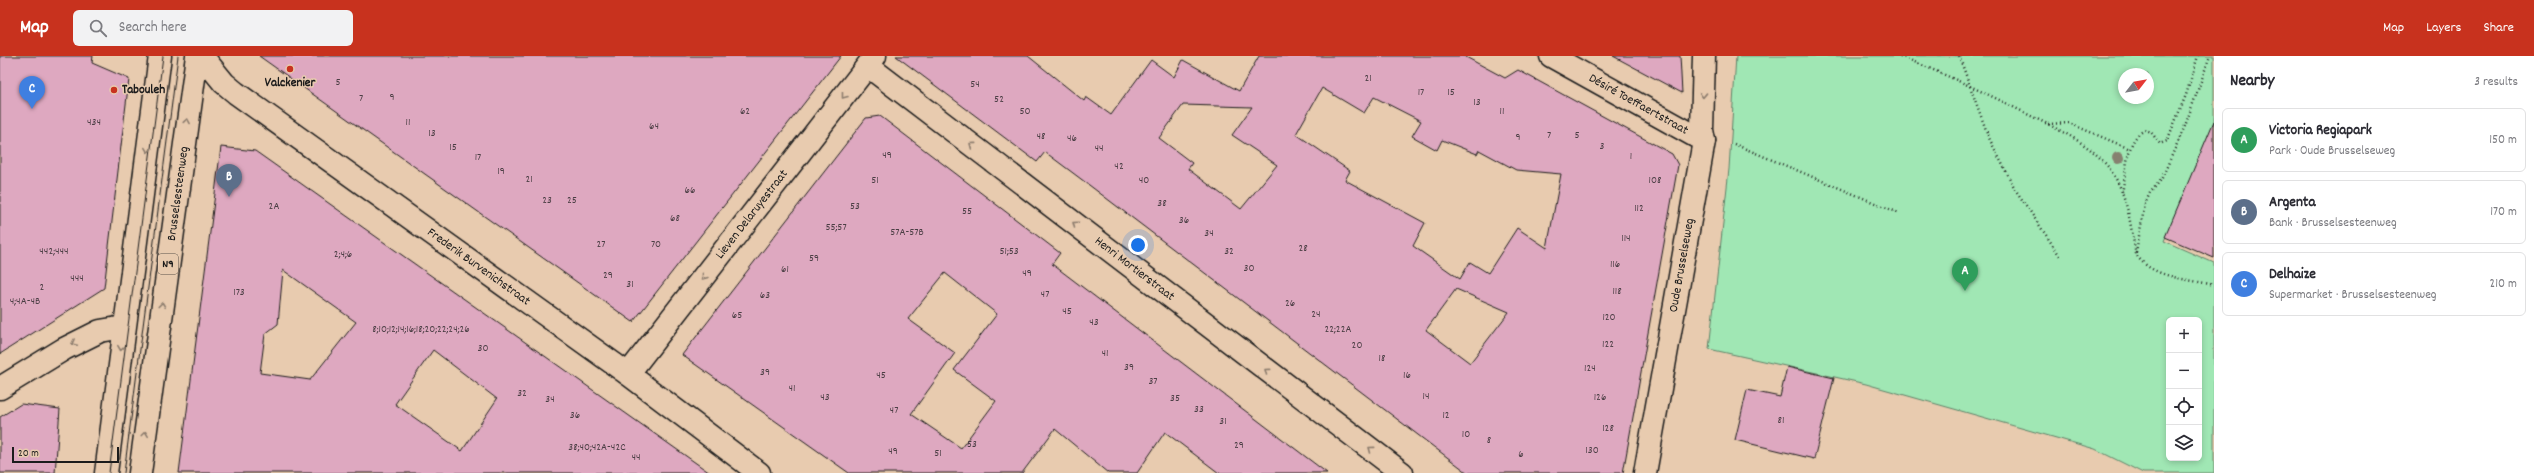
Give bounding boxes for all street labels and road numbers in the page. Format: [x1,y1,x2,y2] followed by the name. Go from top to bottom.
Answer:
[1585,69,1692,140] street label: Désiré Toeffaertstraat
[162,145,194,242] street label: Brusselsesteenweg
[711,166,793,263] street label: Lieven Delaruyestraat
[1664,216,1700,314] street label: Oude Brusselseweg
[423,223,534,311] street label: Frederik Burvenichstraat
[1090,232,1179,306] street label: Henri Mortierstraat
[158,254,178,274] road number: N9

